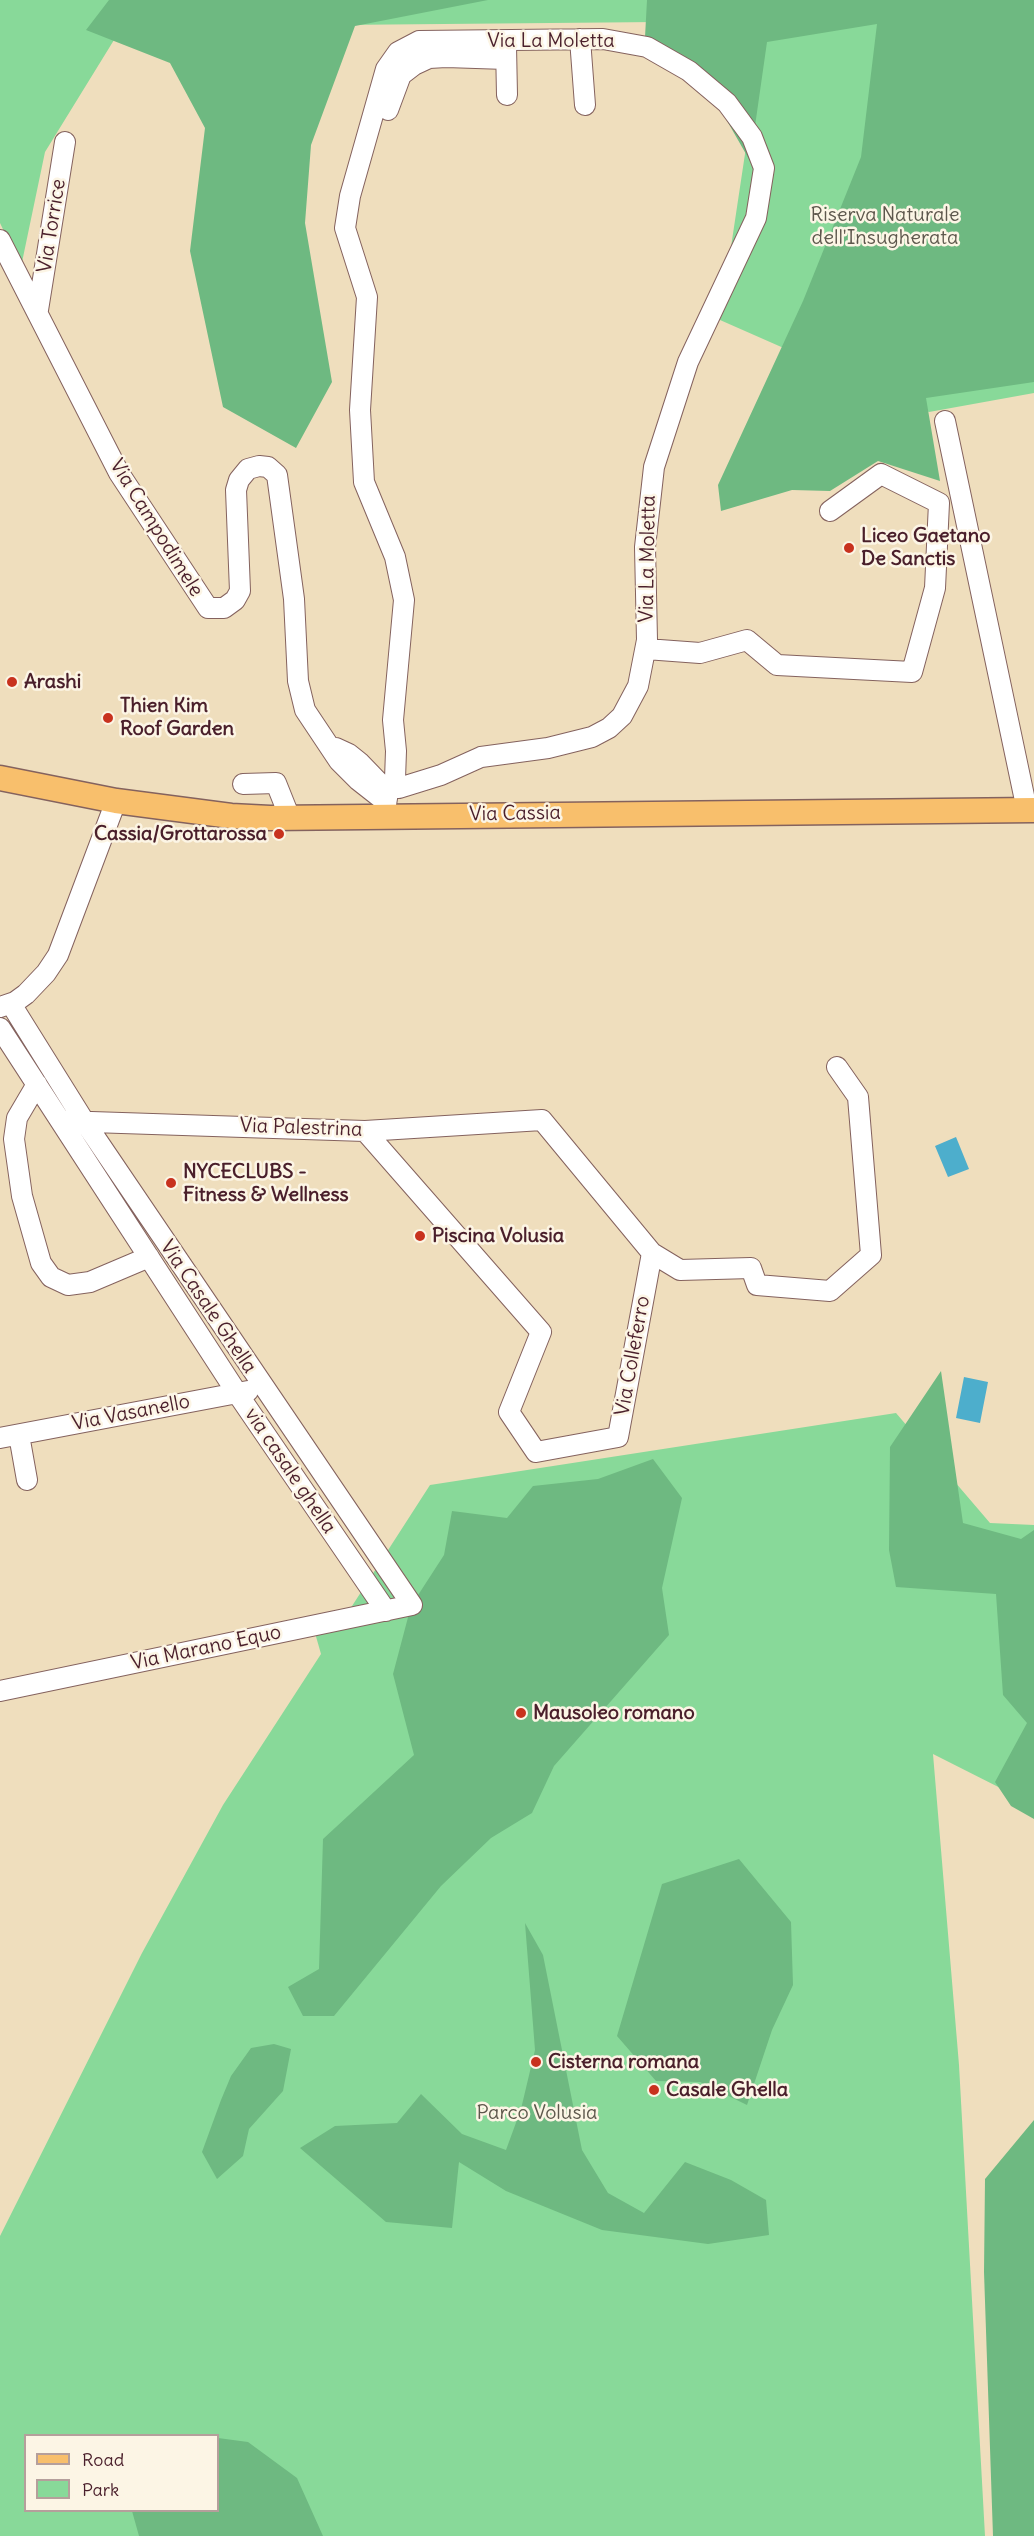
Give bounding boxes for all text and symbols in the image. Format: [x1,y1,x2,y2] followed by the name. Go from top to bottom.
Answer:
[487,29,615,53] street label: Via La Moletta
[33,177,71,275] street label: Via Torrice
[810,203,960,250] park label: Riserva Naturale dell'Insugherata
[104,455,208,601] street label: Via Campodimele
[635,495,661,623] street label: Via La Moletta
[861,524,990,571] place label: Liceo Gaetano De Sanctis
[842,541,856,555] marker: Liceo Gaetano De Sanctis
[24,670,81,694] place label: Arashi
[5,675,19,689] marker: Arashi
[120,694,234,741] place label: Thien Kim Roof Garden
[101,711,115,725] marker: Thien Kim Roof Garden
[469,801,561,827] street label: Via Cassia
[94,822,267,846] place label: Cassia/Grottarossa
[272,827,286,841] marker: Cassia/Grottarossa
[239,1114,363,1142] street label: Via Palestrina
[183,1160,349,1207] place label: NYCECLUBS - Fitness & Wellness
[164,1176,178,1190] marker: NYCECLUBS - Fitness & Wellness
[432,1224,564,1248] place label: Piscina Volusia
[413,1229,427,1243] marker: Piscina Volusia
[155,1236,261,1378] street label: Via Casale Ghella
[611,1294,655,1418] street label: Via Colleferro
[70,1390,192,1436] street label: Via Vasanello
[239,1404,341,1538] street label: via casale ghella
[129,1620,283,1676] street label: Via Marano Equo
[533,1701,695,1725] place label: Mausoleo romano
[514,1706,528,1720] marker: Mausoleo romano
[548,2050,699,2074] place label: Cisterna romana
[529,2055,543,2069] marker: Cisterna romana
[666,2078,788,2102] place label: Casale Ghella
[647,2083,661,2097] marker: Casale Ghella
[476,2101,598,2125] park label: Parco Volusia
[24,2434,219,2512] legend
[82,2448,124,2471] text: Road
[82,2478,119,2501] text: Park

